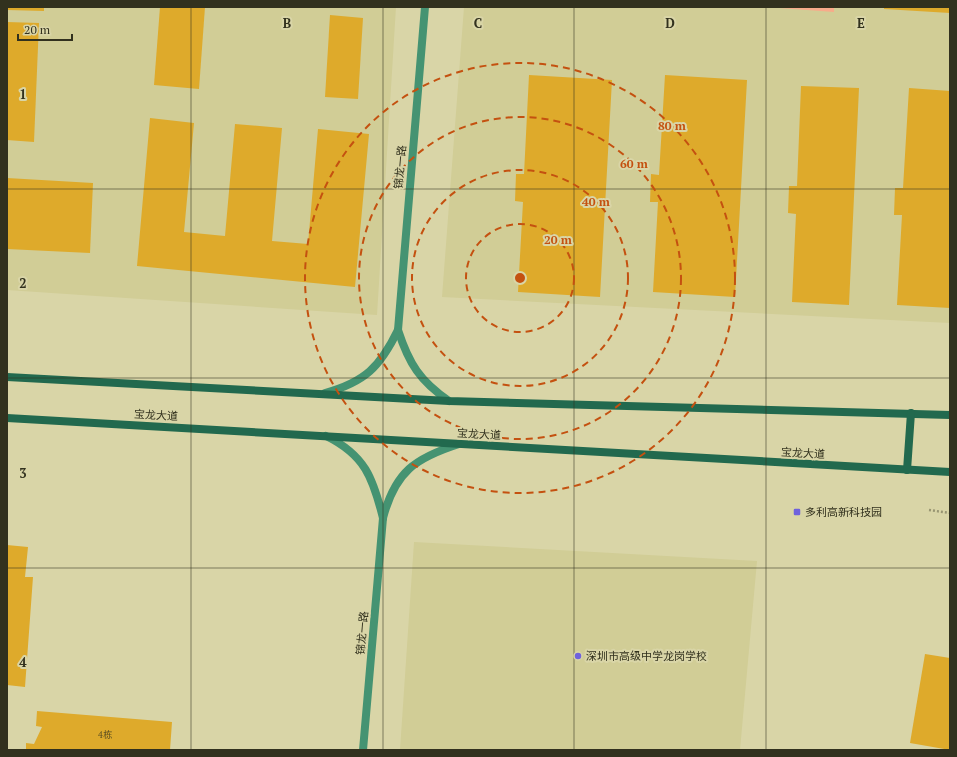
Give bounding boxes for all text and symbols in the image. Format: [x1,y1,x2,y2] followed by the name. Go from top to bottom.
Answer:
[283,14,291,32] text: B
[474,14,482,32] text: C
[665,14,675,32] text: D
[857,14,865,32] text: E
[18,16,72,42] scale bar
[24,22,51,37] text: 20 m
[19,85,27,103] text: 1
[658,118,686,133] text: 80 m
[391,144,409,190] street label: 锦龙一路
[620,156,648,171] text: 60 m
[582,194,610,209] text: 40 m
[544,232,572,247] text: 20 m
[513,271,527,285] centre of rings
[19,274,27,292] text: 2
[134,407,178,423] street label: 宝龙大道
[457,426,501,442] street label: 宝龙大道
[781,445,825,461] street label: 宝龙大道
[19,464,27,482] text: 3
[805,505,882,519] place label: 多利高新科技园
[792,507,802,517] marker: 多利高新科技园
[353,610,371,656] street label: 锦龙一路
[586,649,707,663] place label: 深圳市高级中学龙岗学校
[573,651,583,661] marker: 深圳市高级中学龙岗学校
[19,653,27,671] text: 4
[98,729,112,741] house number: 4栋

